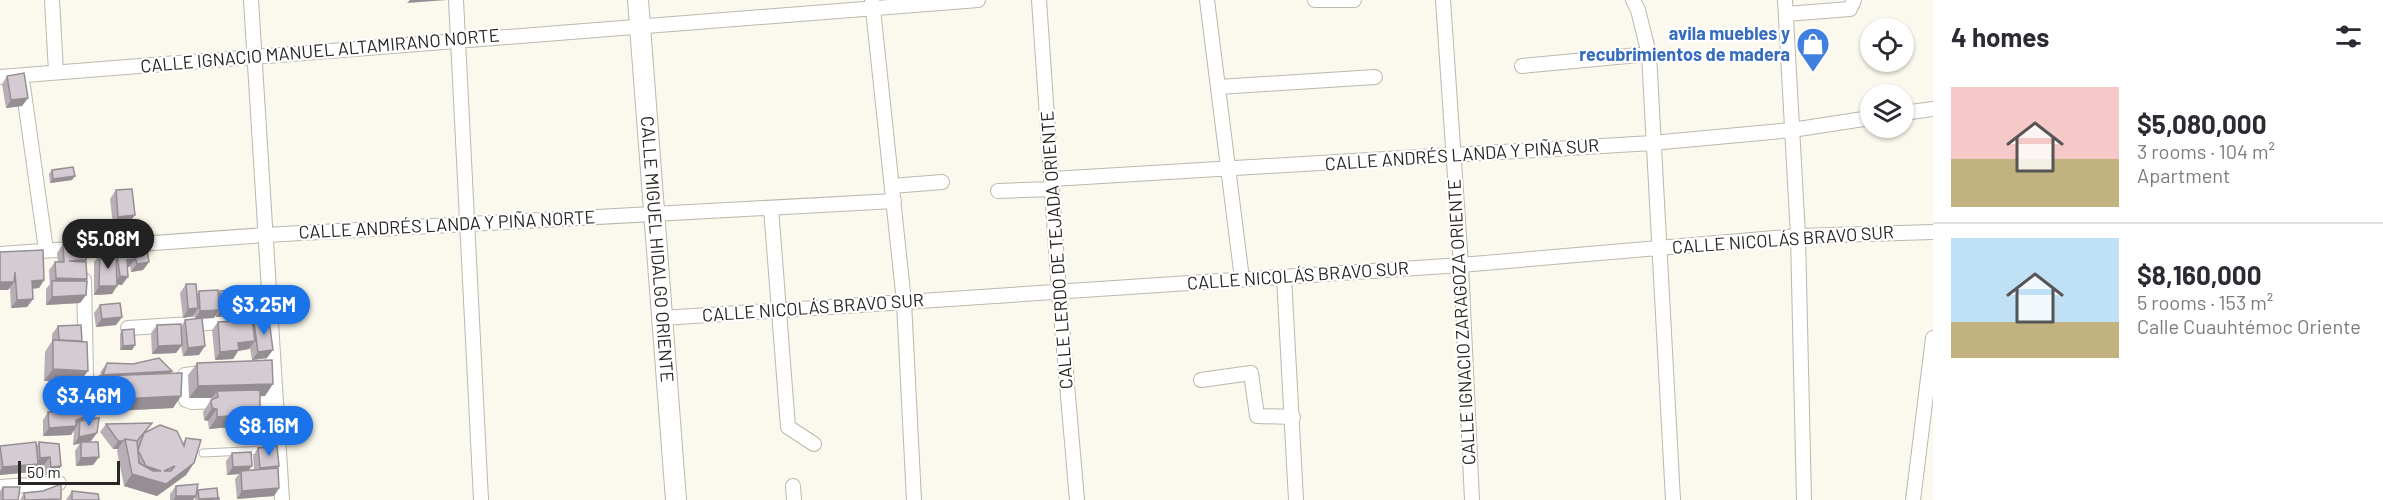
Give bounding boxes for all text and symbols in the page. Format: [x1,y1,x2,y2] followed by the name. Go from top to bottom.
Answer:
[1860,18,1914,138] map controls
[1860,18,1914,72] button: locate
[2332,20,2365,53] icon: filters
[1951,21,2049,52] text: 4 homes
[1579,22,1790,65] place label: avila muebles y recubrimientos de madera
[139,23,500,77] street label: CALLE IGNACIO MANUEL ALTAMIRANO NORTE
[1795,26,1831,73] shop icon: avila muebles y recubrimientos de madera
[1860,84,1914,138] button: layers
[2137,108,2266,139] text: $5,080,000
[1035,110,1077,390] street label: CALLE LERDO DE TEJADA ORIENTE
[1999,111,2071,183] icon: home
[637,115,679,383] street label: CALLE MIGUEL HIDALGO ORIENTE
[1324,133,1600,175] street label: CALLE ANDRÉS LANDA Y PIÑA SUR
[2137,139,2275,163] text: 3 rooms · 104 m²
[2137,163,2230,187] text: Apartment
[1443,178,1479,466] street label: CALLE IGNACIO ZARAGOZA ORIENTE
[298,205,596,243] street label: CALLE ANDRÉS LANDA Y PIÑA NORTE
[59,219,157,270] pin: $5.08M
[1671,220,1895,258] street label: CALLE NICOLÁS BRAVO SUR
[76,226,140,250] text: $5.08M
[1186,256,1410,294] street label: CALLE NICOLÁS BRAVO SUR
[2137,259,2262,290] text: $8,160,000
[1999,262,2071,334] icon: home
[215,285,313,336] pin: $3.25M
[701,288,925,326] street label: CALLE NICOLÁS BRAVO SUR
[2137,290,2273,314] text: 5 rooms · 153 m²
[232,292,296,316] text: $3.25M
[2137,314,2361,338] text: Calle Cuauhtémoc Oriente
[40,376,138,427] pin: $3.46M
[57,383,121,407] text: $3.46M
[220,406,318,457] pin: $8.16M
[239,413,299,437] text: $8.16M
[18,458,120,486] scale bar
[27,462,61,481] text: 50 m

